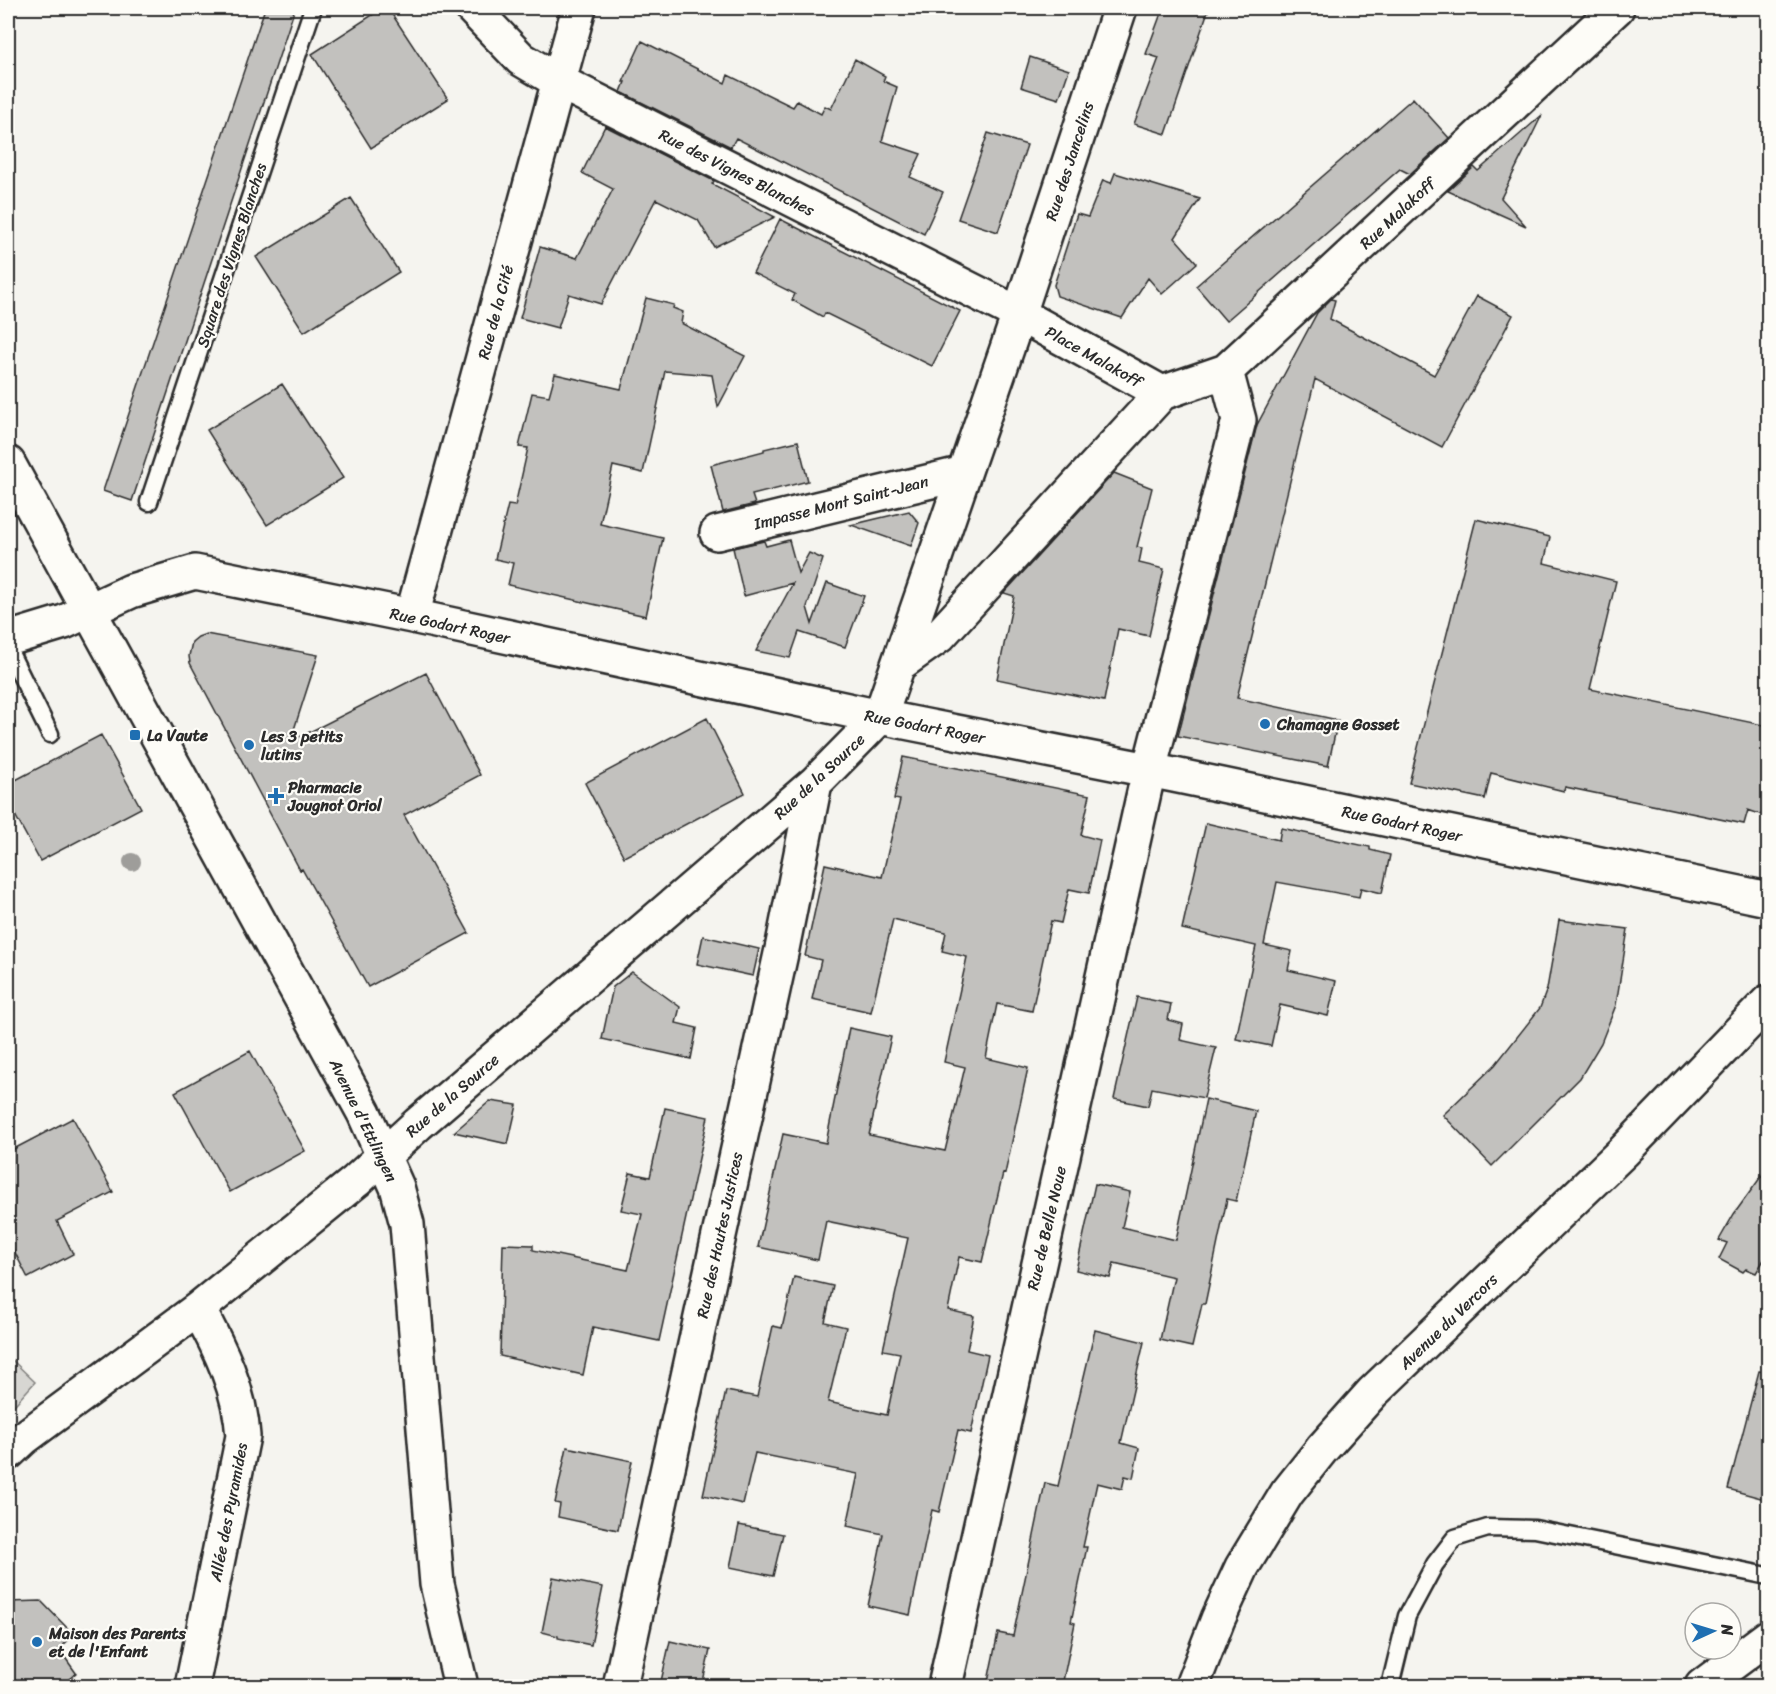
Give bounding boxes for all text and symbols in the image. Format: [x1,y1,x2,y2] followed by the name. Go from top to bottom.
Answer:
[1037,97,1103,225] street label: Rue des Jancelins
[654,120,821,225] street label: Rue des Vignes Blanches
[188,159,275,351] street label: Square des Vignes Blanches
[1352,168,1444,257] street label: Rue Malakoff
[469,262,522,363] street label: Rue de la Cité
[1040,318,1150,397] street label: Place Malakoff
[750,467,932,538] street label: Impasse Mont Saint-Jean
[387,599,514,653] street label: Rue Godart Roger
[862,701,989,753] street label: Rue Godart Roger
[1276,710,1400,739] place label: Chamagne Gosset
[1258,717,1272,731] marker: Chamagne Gosset
[147,721,209,750] place label: La Vaute
[260,722,344,769] place label: Les 3 petits lutins
[767,726,872,827] street label: Rue de la Source
[128,728,142,742] marker: La Vaute
[242,738,256,752] marker: Les 3 petits lutins
[287,773,383,820] place label: Pharmacie Jougnot Oriol
[269,789,283,803] marker: Pharmacie Jougnot Oriol
[1339,797,1466,851] street label: Rue Godart Roger
[399,1046,506,1145] street label: Rue de la Source
[321,1053,406,1187] street label: Avenue d'Ettlingen
[688,1149,751,1321] street label: Rue des Hautes Justices
[1018,1163,1075,1293] street label: Rue de Belle Noue
[1391,1266,1505,1377] street label: Avenue du Vercors
[201,1440,256,1585] street label: Allée des Pyramides
[1683,1601,1743,1661] north arrow
[48,1619,186,1666] place label: Maison des Parents et de l'Enfant
[1713,1622,1742,1637] text: N
[30,1635,44,1649] marker: Maison des Parents et de l'Enfant

